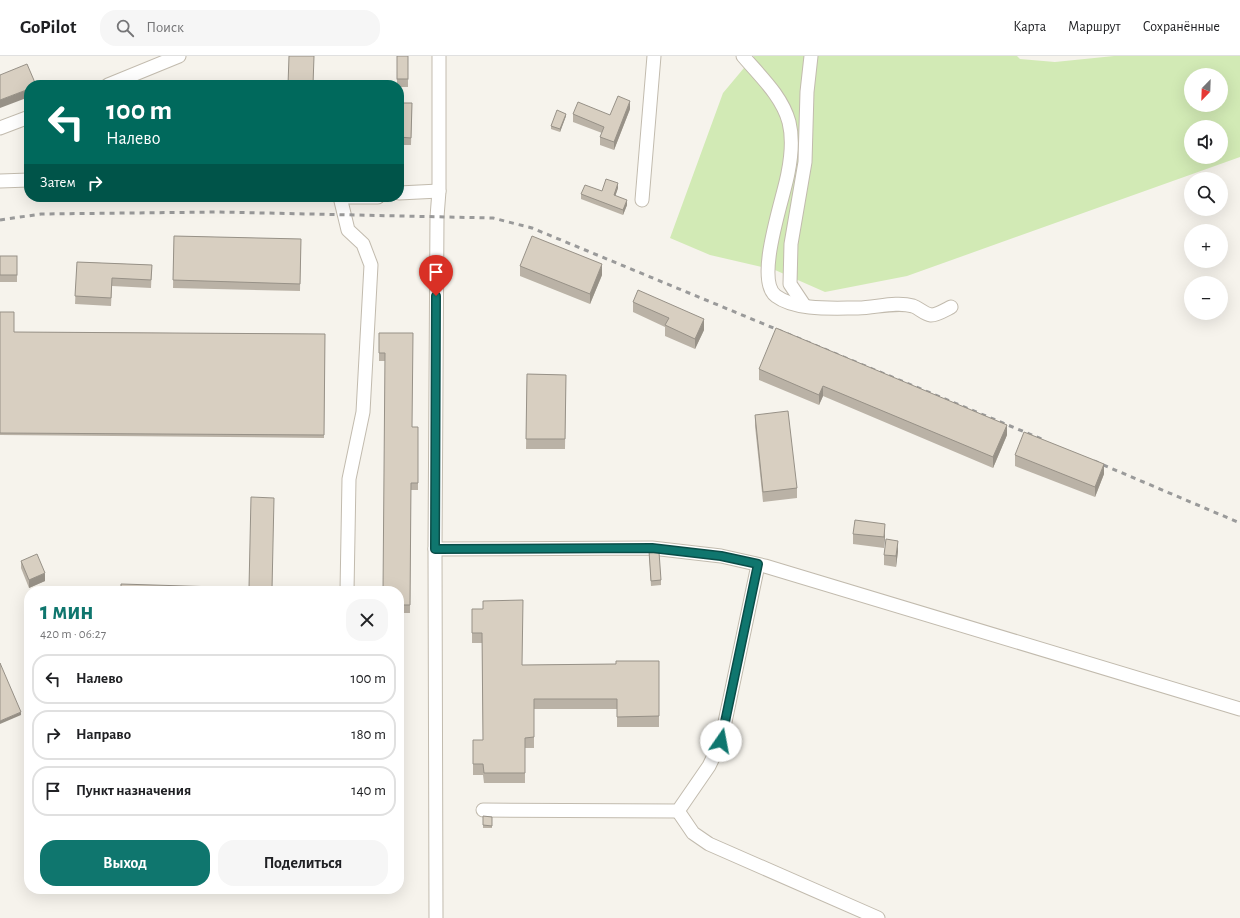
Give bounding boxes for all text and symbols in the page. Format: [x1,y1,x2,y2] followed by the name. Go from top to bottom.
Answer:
[100,10,380,46] search box
[114,17,136,39] icon: search
[20,18,76,37] text: GoPilot
[146,20,184,35] text: Поиск
[1013,20,1046,34] text: Карта
[1068,20,1121,34] text: Маршрут
[1143,20,1220,34] text: Сохранённые
[1184,68,1228,112] north arrow
[1184,68,1228,320] map controls
[40,96,92,148] icon: left
[106,97,172,125] text: 100 m
[1184,120,1228,164] button: sound
[106,130,160,148] text: Налево
[84,172,106,194] icon: right
[1184,172,1228,216] button: search
[40,175,76,190] text: Затем
[1184,224,1228,268] button: +
[419,255,453,296] pin
[425,261,447,283] icon: arrive
[1184,276,1228,320] button: −
[346,599,388,641] button: close
[40,600,94,624] text: 1 мин
[40,628,106,641] text: 420 m · 06:27
[42,668,64,690] icon: left
[76,671,123,686] text: Налево
[351,671,386,686] text: 100 m
[700,720,742,762] position arrow
[42,724,64,746] icon: right
[76,727,131,742] text: Направо
[351,727,386,742] text: 180 m
[42,780,64,802] icon: arrive
[76,783,191,798] text: Пункт назначения
[351,783,386,798] text: 140 m
[40,840,210,886] button: Выход
[218,840,388,886] button: Поделиться

